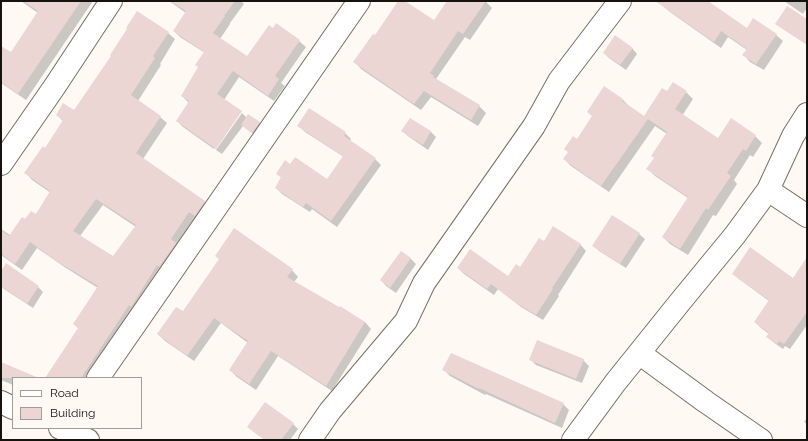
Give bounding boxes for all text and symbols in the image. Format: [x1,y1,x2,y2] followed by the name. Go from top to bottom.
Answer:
[12,377,142,429] legend
[50,386,79,400] text: Road
[50,406,96,420] text: Building

